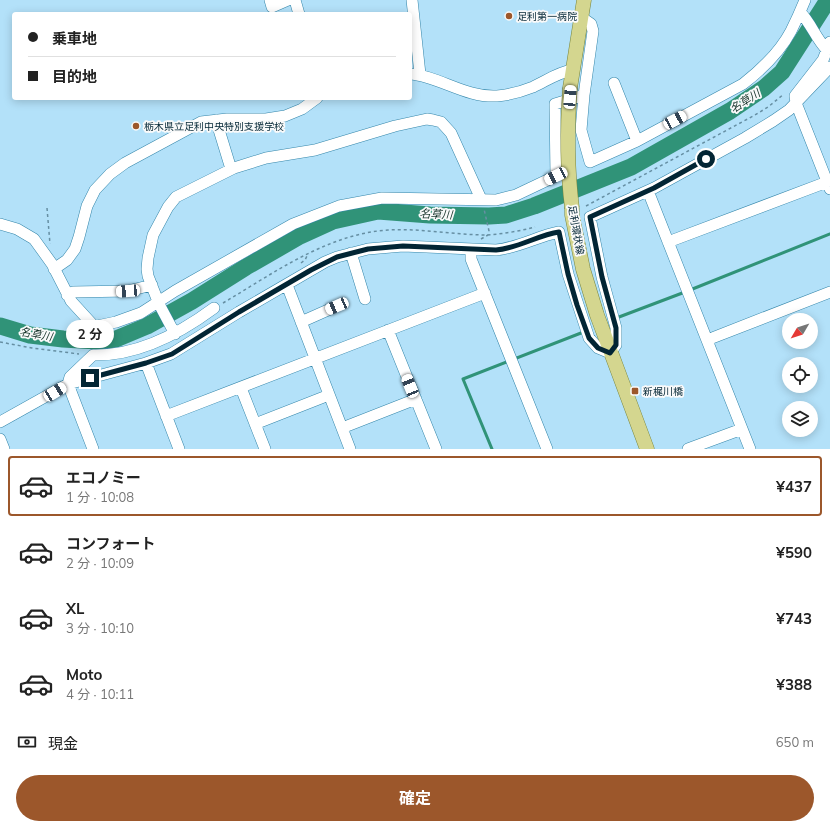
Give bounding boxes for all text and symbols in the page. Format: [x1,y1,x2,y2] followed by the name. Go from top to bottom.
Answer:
[517,10,577,23] place label: 足利第一病院
[504,11,514,21] marker: 足利第一病院
[52,29,97,48] text: 乗車地
[52,67,97,86] text: 目的地
[563,85,577,109] car
[727,86,763,116] water label: 名草川
[662,109,688,131] car
[144,120,284,133] place label: 栃木県立足利中央特別支援学校
[131,121,141,131] marker: 栃木県立足利中央特別支援学校
[697,150,715,168] route start
[543,165,569,187] car
[565,204,587,256] street label: 足利環状線
[419,206,454,222] water label: 名草川
[116,284,140,298] car
[324,296,350,316] car
[782,313,818,349] north arrow
[782,313,818,437] map controls
[66,320,114,348] callout: 2 分
[19,324,54,344] water label: 名草川
[78,326,102,342] text: 2 分
[782,357,818,393] button: locate
[81,369,99,387] route end
[400,373,420,399] car
[42,381,68,403] car
[643,385,683,398] place label: 新梶川橋
[630,386,640,396] marker: 新梶川橋
[782,401,818,437] button: layers
[18,468,54,504] icon: car
[66,468,141,487] text: エコノミー
[776,477,812,496] text: ¥437
[66,489,134,505] text: 1 分 · 10:08
[18,534,54,570] icon: car
[66,534,156,553] text: コンフォート
[776,543,812,562] text: ¥590
[66,555,134,571] text: 2 分 · 10:09
[66,599,84,618] text: XL
[18,600,54,636] icon: car
[776,609,812,628] text: ¥743
[66,620,134,636] text: 3 分 · 10:10
[66,665,102,684] text: Moto
[18,666,54,702] icon: car
[776,675,812,694] text: ¥388
[66,686,134,702] text: 4 分 · 10:11
[16,731,38,753] icon: cash
[48,734,78,753] text: 現金
[776,734,814,750] text: 650 m
[16,775,814,821] button: 確定

